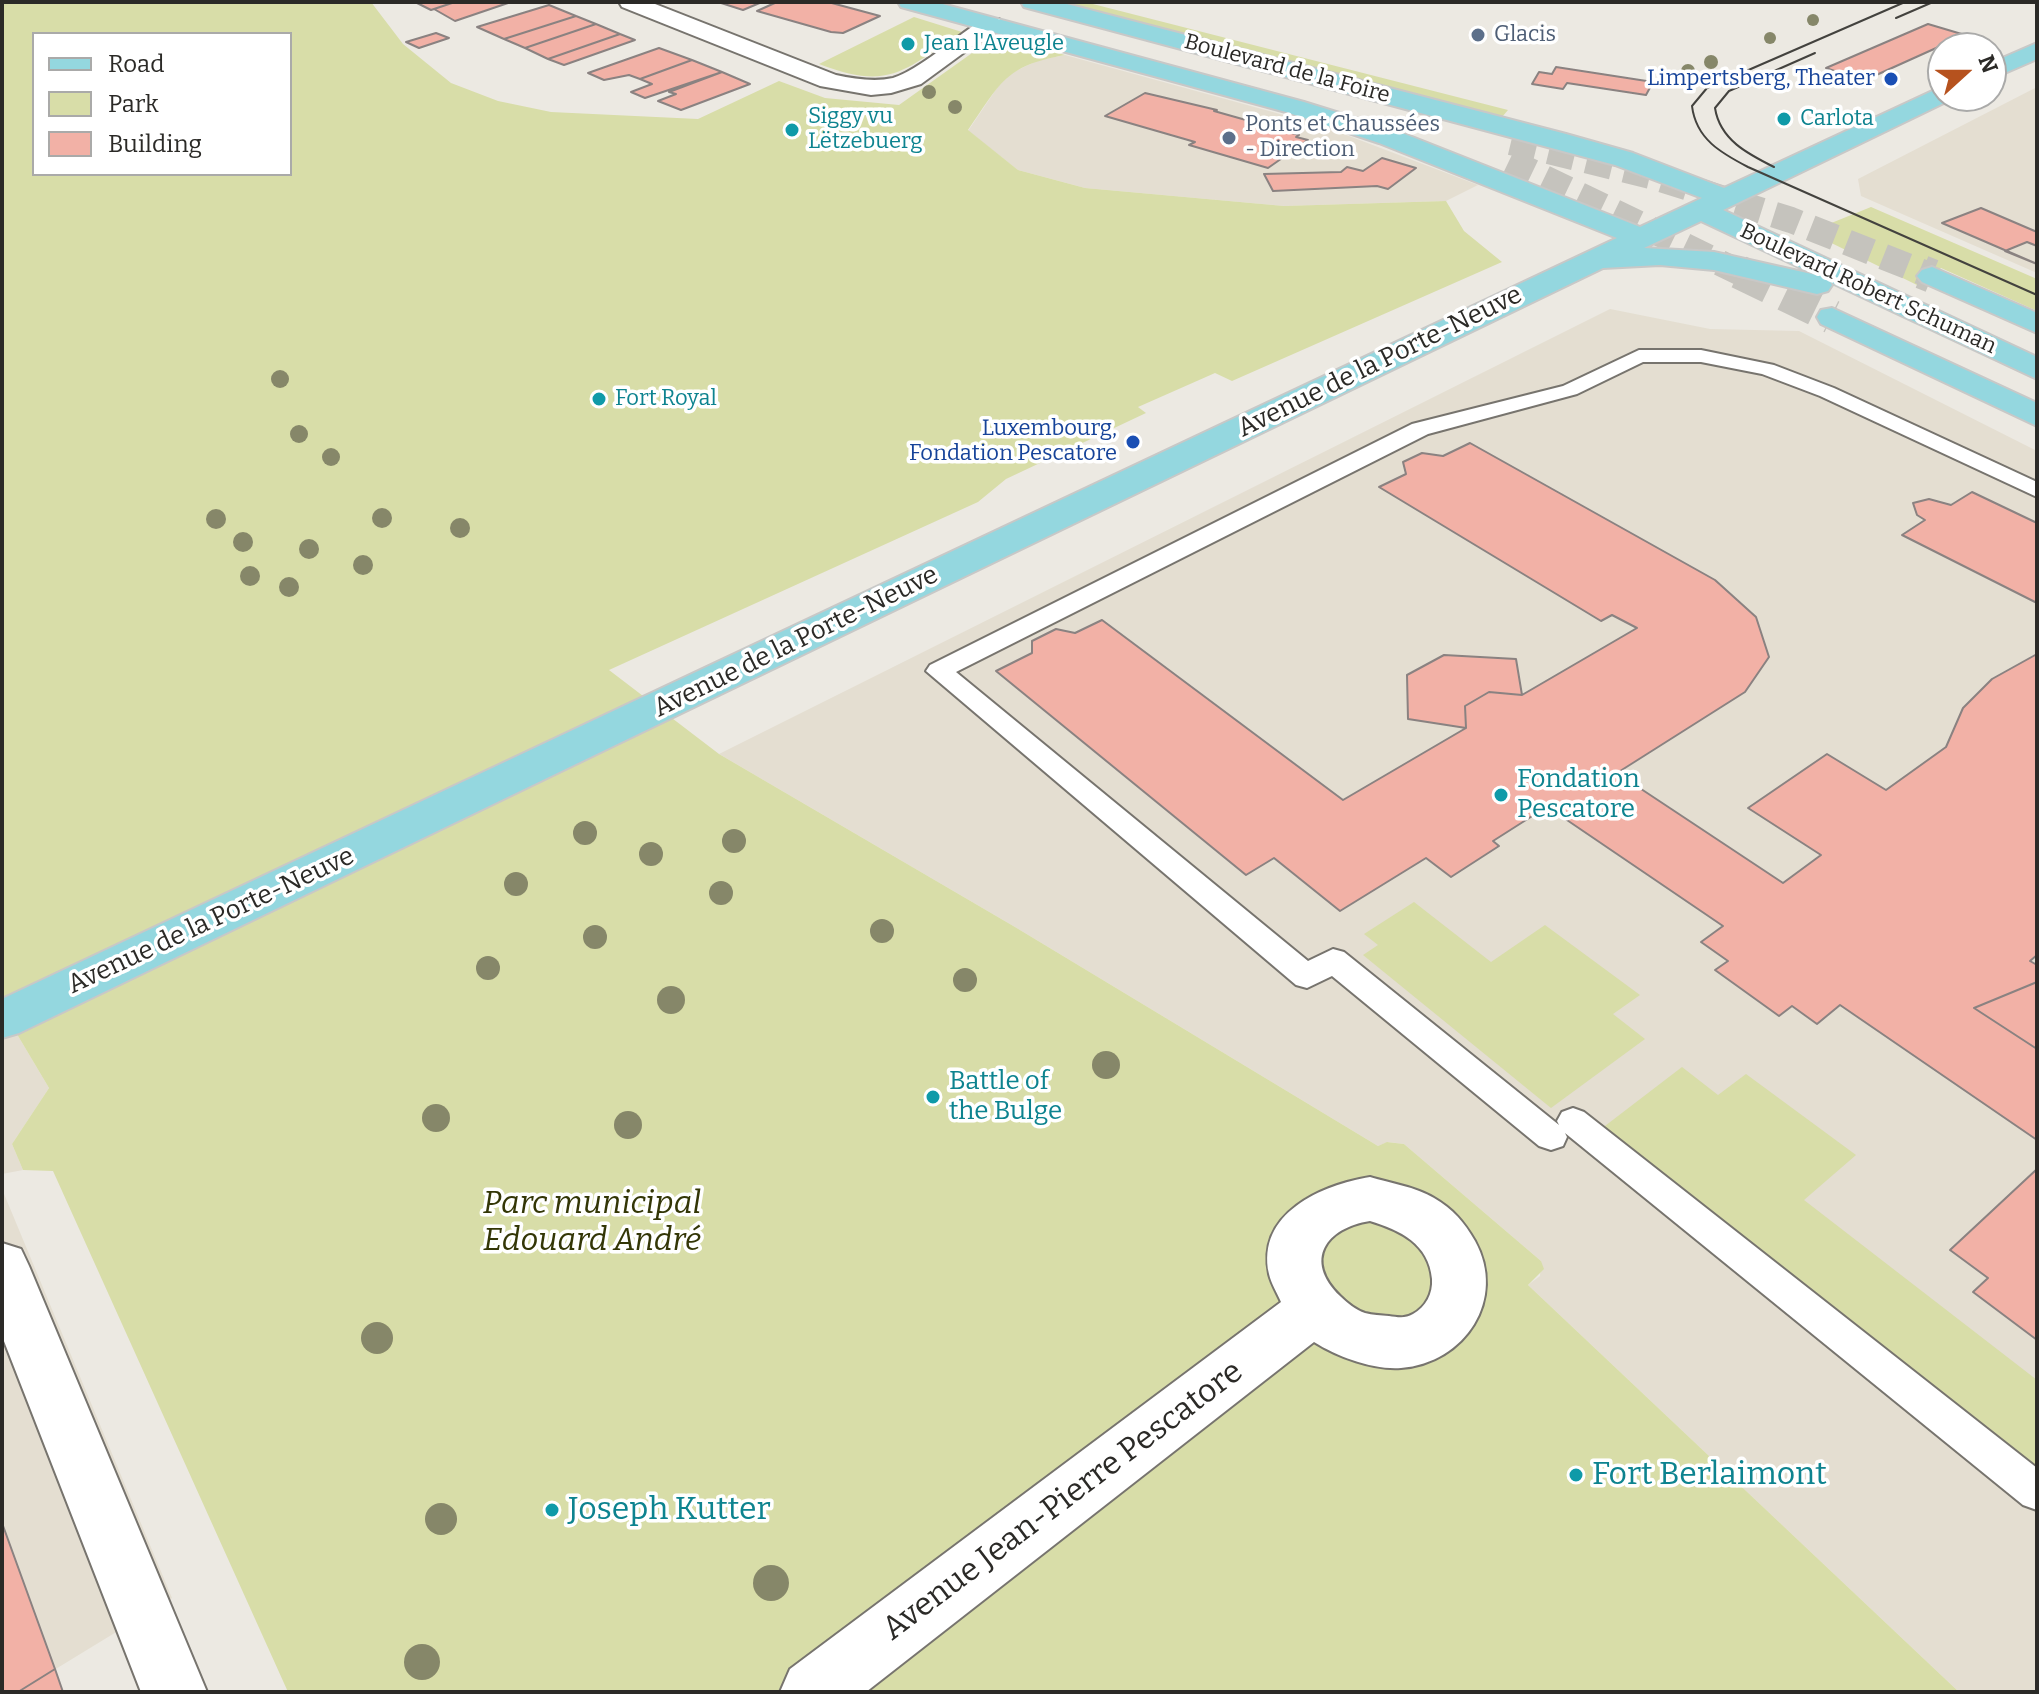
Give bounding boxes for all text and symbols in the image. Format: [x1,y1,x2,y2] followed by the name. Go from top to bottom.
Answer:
[1494,22,1556,48] place label: Glacis
[1469,26,1487,44] marker: Glacis
[1181,29,1393,109] street label: Boulevard de la Foire
[924,31,1064,57] place label: Jean l'Aveugle
[32,32,292,176] legend
[1927,32,2007,112] north arrow
[899,35,917,53] marker: Jean l'Aveugle
[108,50,164,78] text: Road
[1972,51,2004,77] text: N
[1647,66,1875,92] place label: Limpertsberg, Theater
[1882,70,1900,88] marker: Limpertsberg, Theater
[108,90,159,118] text: Park
[808,104,923,156] place label: Siggy vu Lëtzebuerg
[1800,106,1874,132] place label: Carlota
[1775,110,1793,128] marker: Carlota
[1245,112,1440,164] place label: Ponts et Chaussées - Direction
[783,121,801,139] marker: Siggy vu Lëtzebuerg
[1220,129,1238,147] marker: Ponts et Chaussées - Direction
[108,130,202,158] text: Building
[1736,218,2000,360] street label: Boulevard Robert Schuman
[1233,280,1527,444] street label: Avenue de la Porte-Neuve
[615,386,717,412] place label: Fort Royal
[590,390,608,408] marker: Fort Royal
[909,416,1117,468] place label: Luxembourg, Fondation Pescatore
[1124,433,1142,451] marker: Luxembourg, Fondation Pescatore
[649,560,943,724] street label: Avenue de la Porte-Neuve
[1517,764,1640,826] place label: Fondation Pescatore
[1492,786,1510,804] marker: Fondation Pescatore
[63,841,359,1001] street label: Avenue de la Porte-Neuve
[949,1066,1062,1128] place label: Battle of the Bulge
[924,1088,942,1106] marker: Battle of the Bulge
[483,1185,701,1260] park label: Parc municipal Edouard André
[875,1353,1251,1649] street label: Avenue Jean-Pierre Pescatore
[1592,1456,1827,1494] place label: Fort Berlaimont
[1567,1466,1585,1484] marker: Fort Berlaimont
[568,1491,771,1529] place label: Joseph Kutter
[543,1501,561,1519] marker: Joseph Kutter

